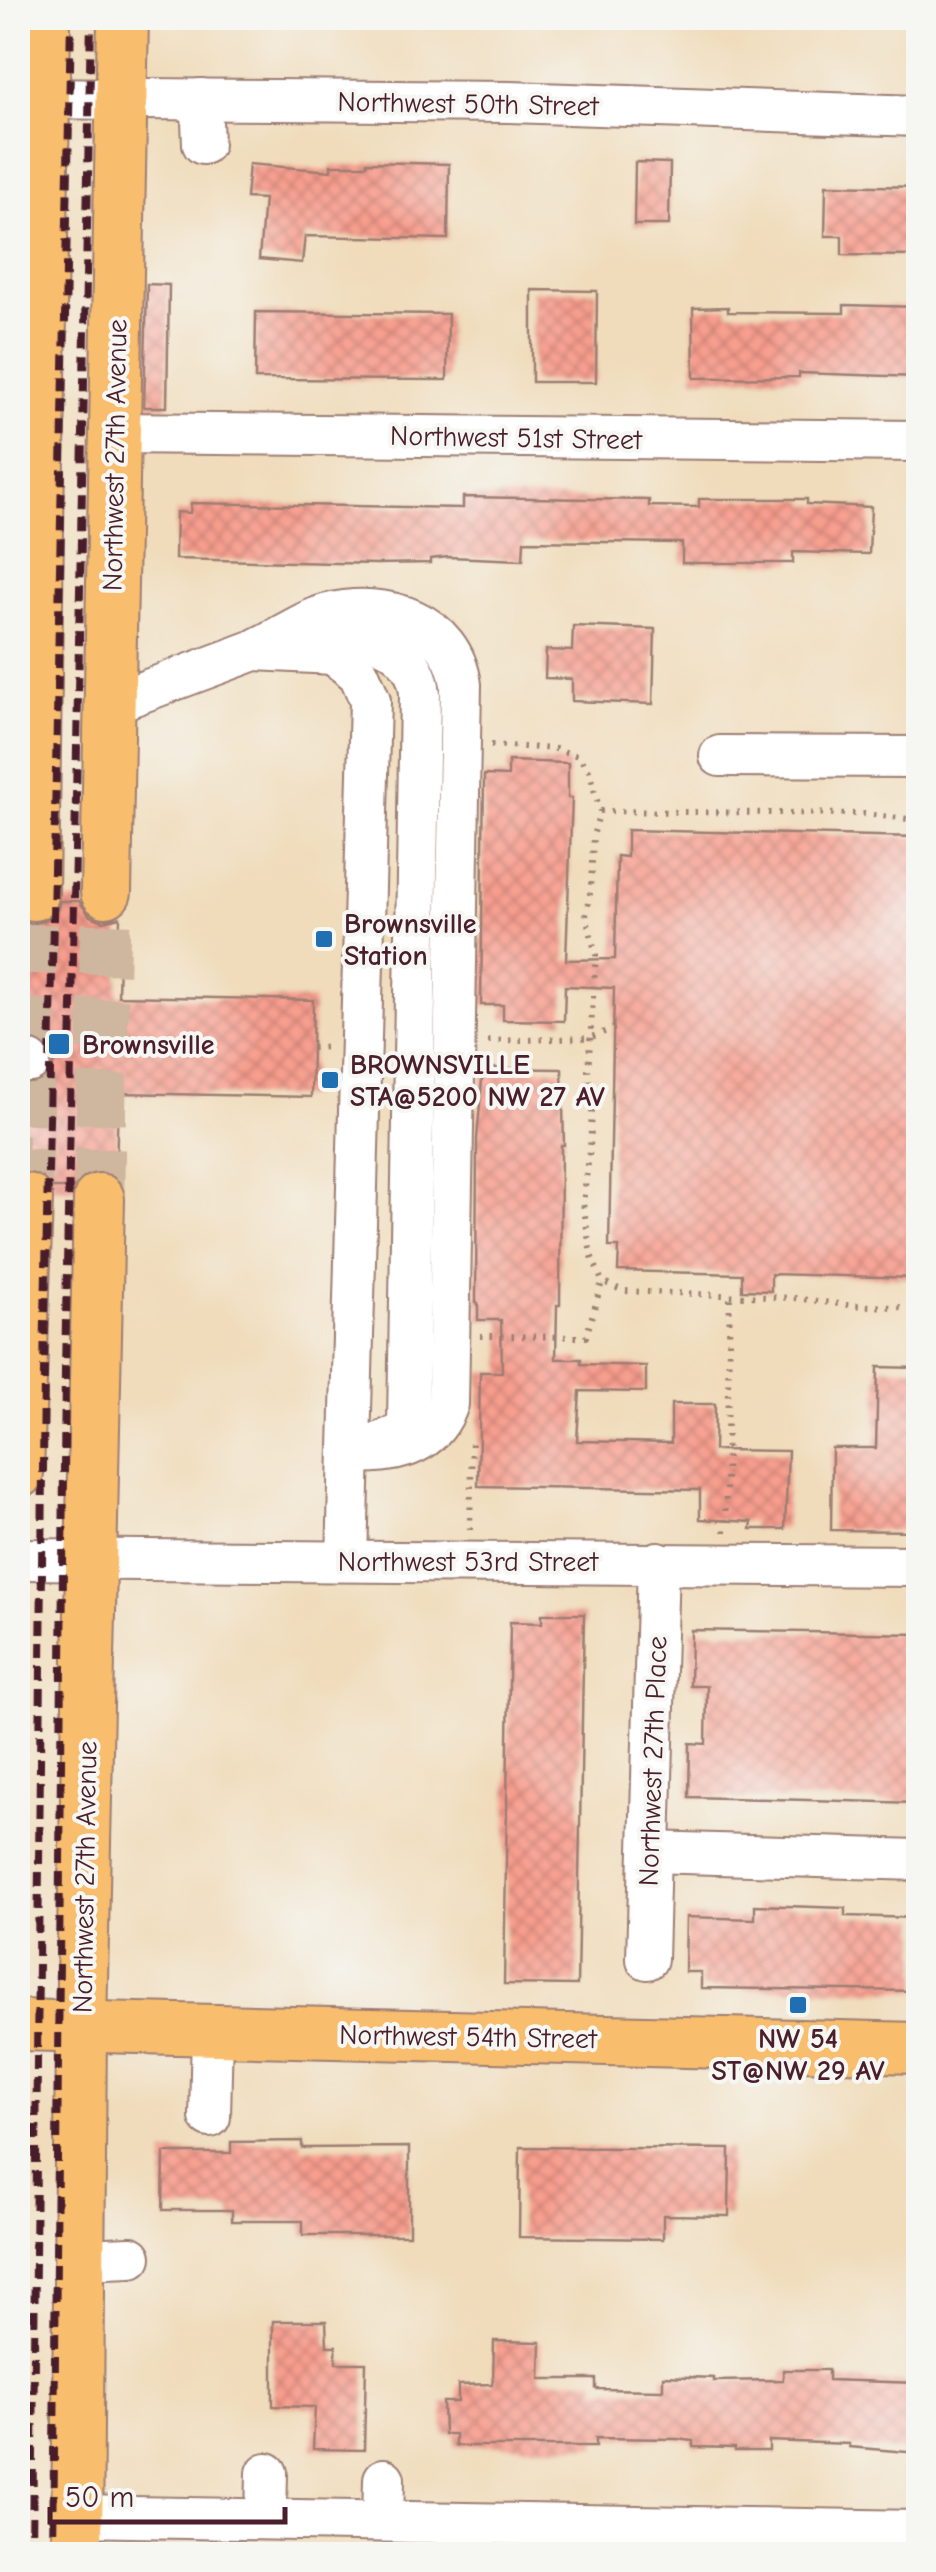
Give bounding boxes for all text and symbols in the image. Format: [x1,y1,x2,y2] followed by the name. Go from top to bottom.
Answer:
[337,86,600,122] street label: Northwest 50th Street
[97,319,133,591] street label: Northwest 27th Avenue
[390,420,643,456] street label: Northwest 51st Street
[344,908,477,972] place label: Brownsville Station
[313,928,335,950] marker: Brownsville Station
[82,1029,215,1061] place label: Brownsville
[46,1031,72,1057] marker: Brownsville
[350,1049,605,1113] place label: BROWNSVILLE STA@5200 NW 27 AV
[319,1069,341,1091] marker: BROWNSVILLE STA@5200 NW 27 AV
[338,1546,599,1578] street label: Northwest 53rd Street
[633,1635,673,1887] street label: Northwest 27th Place
[67,1741,103,2013] street label: Northwest 27th Avenue
[787,1994,809,2016] marker: NW 54 ST@NW 29 AV
[339,2019,598,2055] street label: Northwest 54th Street
[711,2023,885,2087] place label: NW 54 ST@NW 29 AV
[50,2462,285,2524] scale bar
[65,2480,134,2515] text: 50 m

